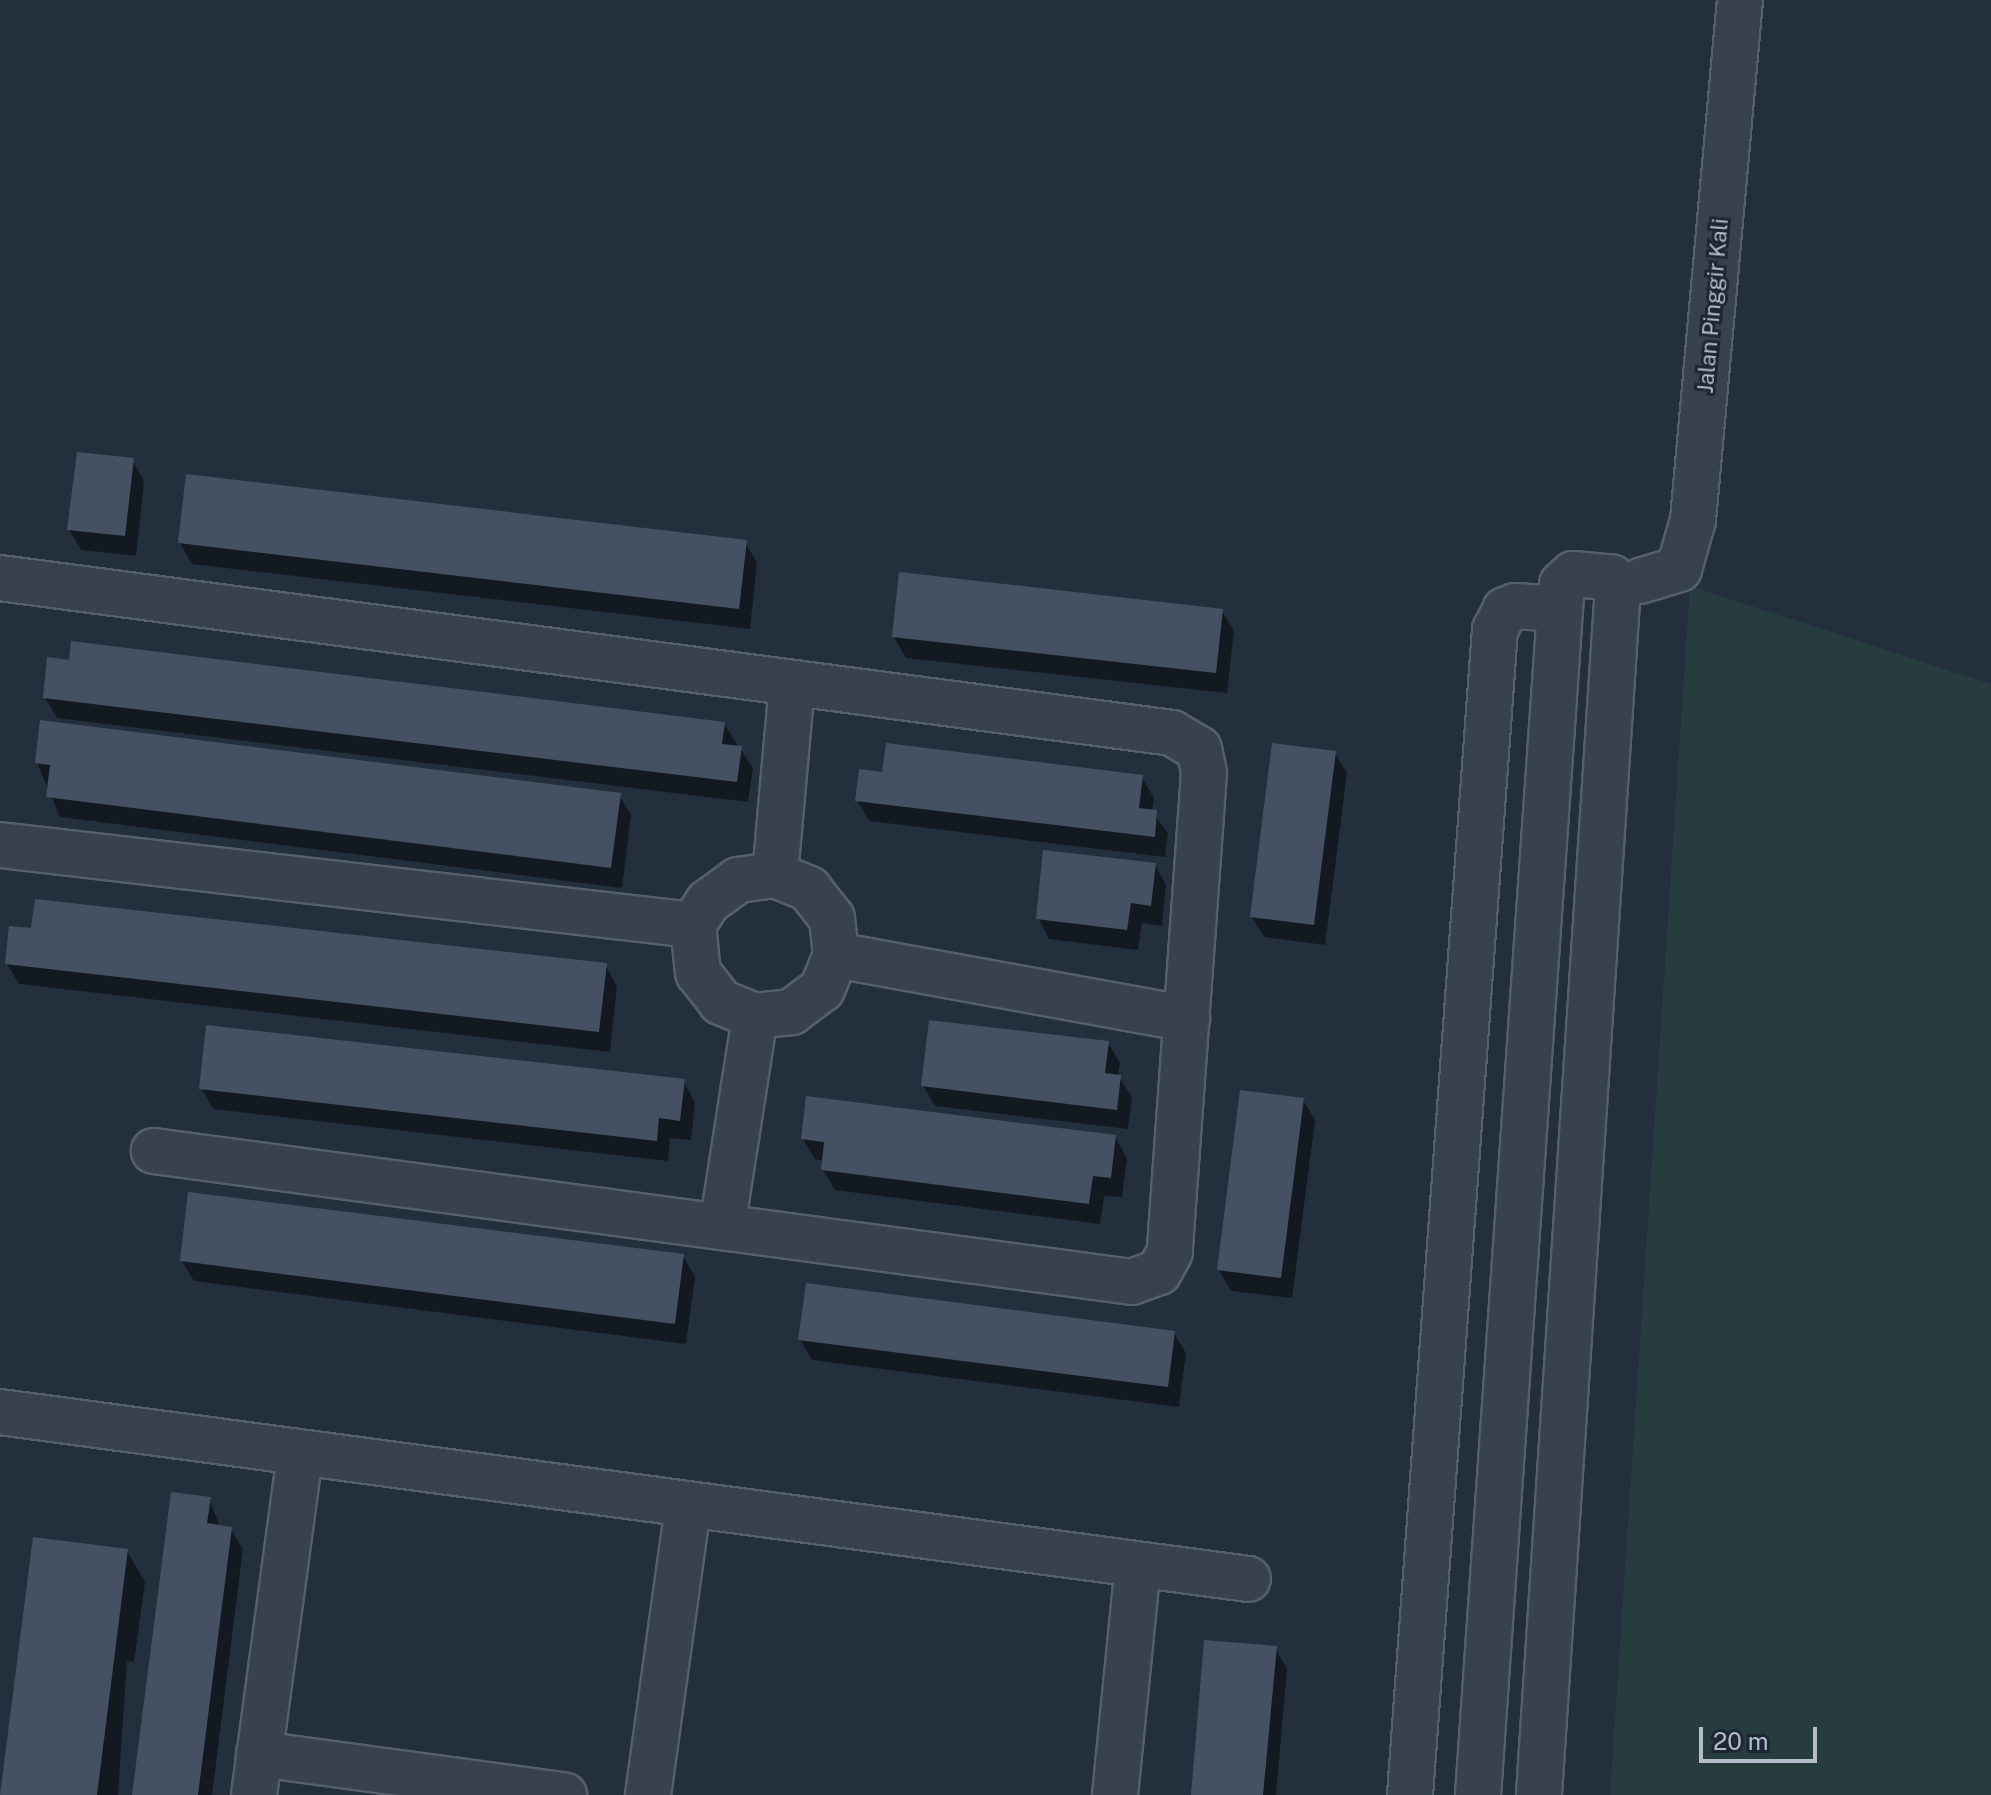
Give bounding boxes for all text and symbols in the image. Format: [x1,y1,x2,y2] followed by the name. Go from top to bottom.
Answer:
[1692,217,1734,395] street label: Jalan Pinggir Kali
[1703,1711,1821,1761] scale bar
[1713,1727,1769,1755] text: 20 m

